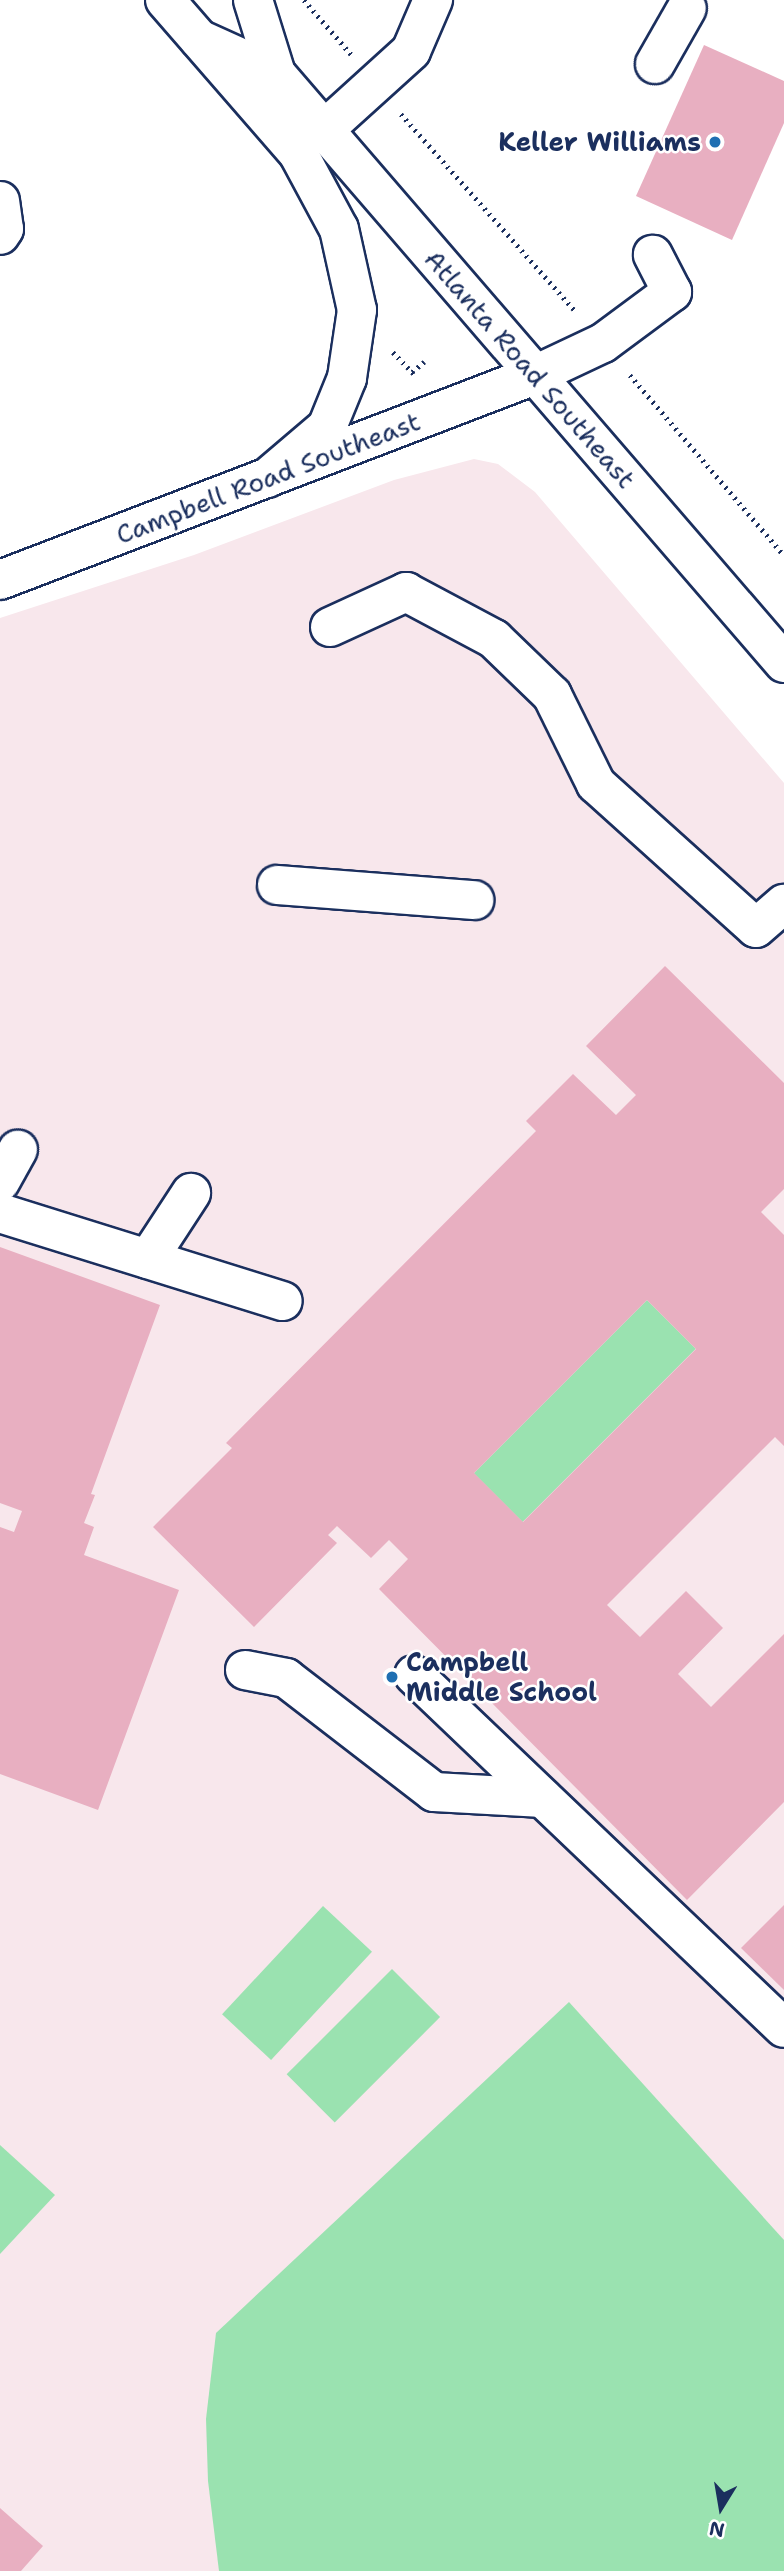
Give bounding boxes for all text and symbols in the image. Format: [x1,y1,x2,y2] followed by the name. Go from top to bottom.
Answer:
[498,126,701,158] place label: Keller Williams
[707,134,723,150] marker: Keller Williams
[418,244,642,494] street label: Atlanta Road Southeast
[112,406,424,550] street label: Campbell Road Southeast
[406,1646,597,1708] place label: Campbell Middle School
[384,1669,400,1685] marker: Campbell Middle School
[686,2473,756,2543] north arrow
[707,2515,727,2543] text: N

